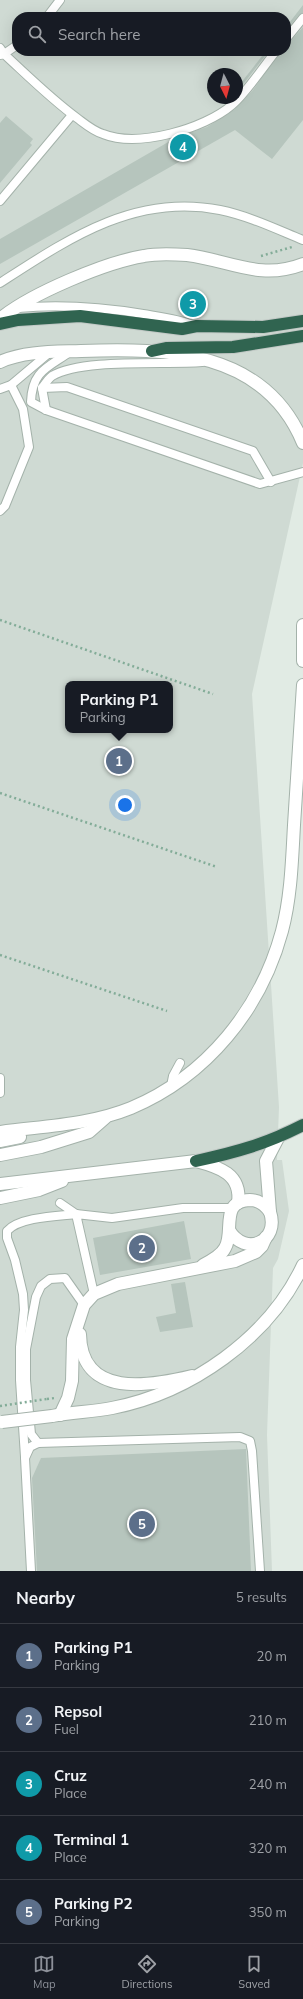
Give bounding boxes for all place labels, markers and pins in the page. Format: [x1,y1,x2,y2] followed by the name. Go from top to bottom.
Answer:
[170,132,196,162] pin: 4
[180,289,206,319] pin: 3
[106,746,132,776] pin: 1
[129,1233,155,1263] pin: 2
[129,1509,155,1539] pin: 5

